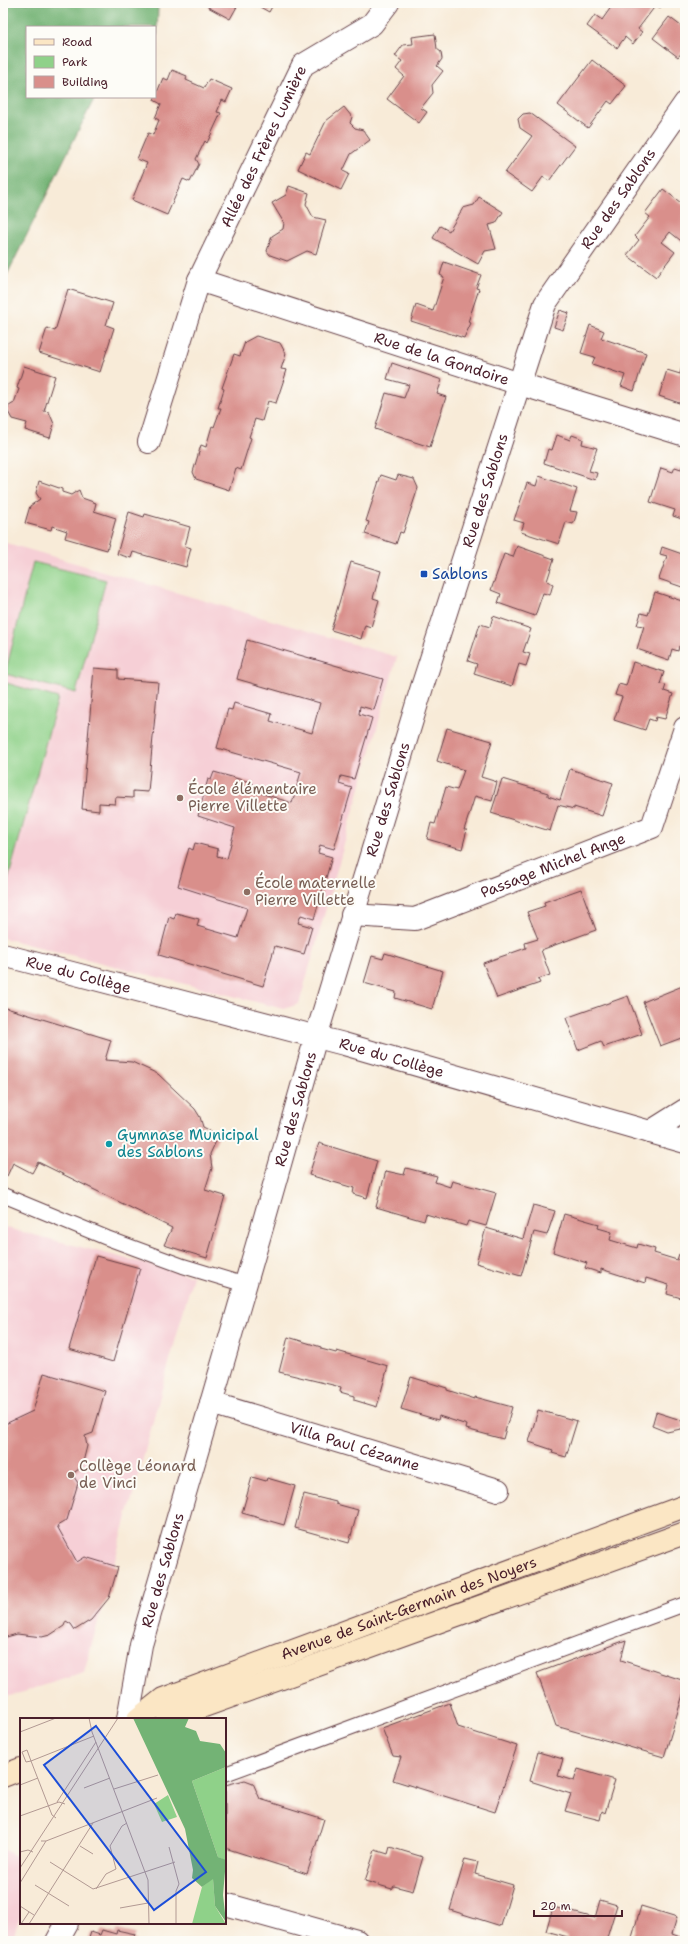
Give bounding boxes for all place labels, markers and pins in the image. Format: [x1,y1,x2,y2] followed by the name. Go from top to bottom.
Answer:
[432,564,488,584] place label: Sablons
[419,569,429,579] marker: Sablons
[188,778,317,816] place label: École élémentaire Pierre Villette
[175,793,185,803] marker: École élémentaire Pierre Villette
[255,872,376,910] place label: École maternelle Pierre Villette
[242,887,252,897] marker: École maternelle Pierre Villette
[117,1125,259,1162] place label: Gymnase Municipal des Sablons
[104,1139,114,1149] marker: Gymnase Municipal des Sablons
[79,1456,197,1493] place label: Collège Léonard de Vinci
[66,1470,76,1480] marker: Collège Léonard de Vinci

